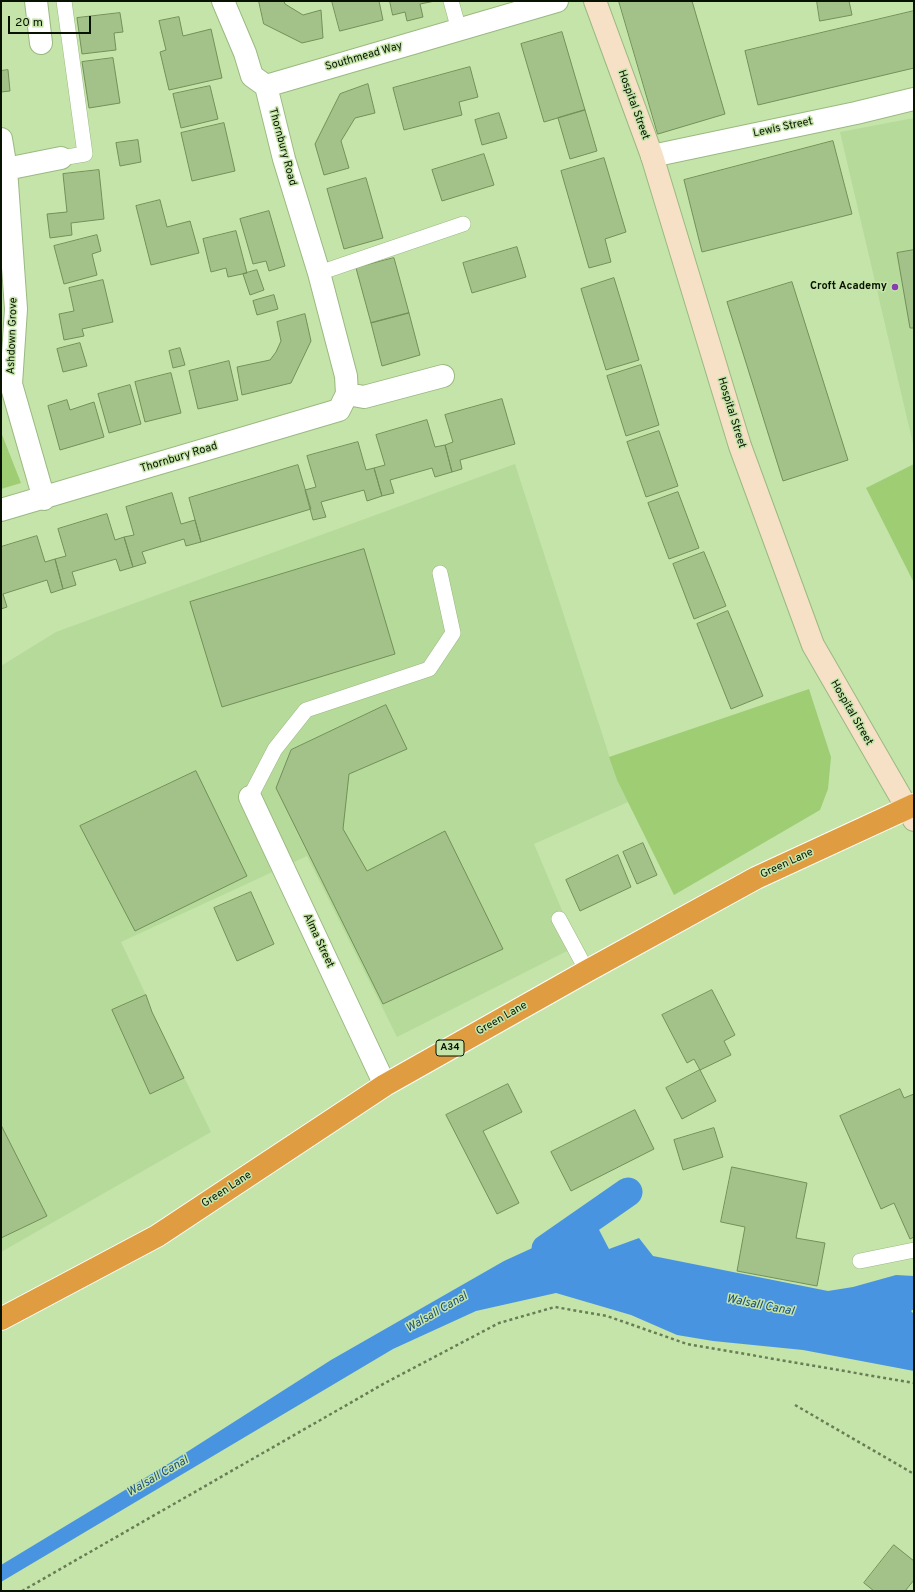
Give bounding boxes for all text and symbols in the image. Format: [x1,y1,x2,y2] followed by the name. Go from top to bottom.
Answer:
[10,8,93,34] scale bar
[15,15,43,31] text: 20 m
[324,40,404,74] street label: Southmead Way
[614,68,652,142] street label: Hospital Street
[265,107,299,187] street label: Thornbury Road
[752,115,814,141] street label: Lewis Street
[810,280,887,294] place label: Croft Academy
[890,282,900,292] marker: Croft Academy
[5,297,21,375] street label: Ashdown Grove
[714,376,748,450] street label: Hospital Street
[139,440,219,476] street label: Thornbury Road
[827,678,875,748] street label: Hospital Street
[758,846,816,882] street label: Green Lane
[300,912,336,970] street label: Alma Street
[474,999,530,1039] street label: Green Lane
[436,1040,464,1056] road number: A34
[200,1169,254,1211] street label: Green Lane
[404,1290,470,1336] water label: Walsall Canal
[725,1292,795,1320] water label: Walsall Canal
[125,1454,191,1500] water label: Walsall Canal

